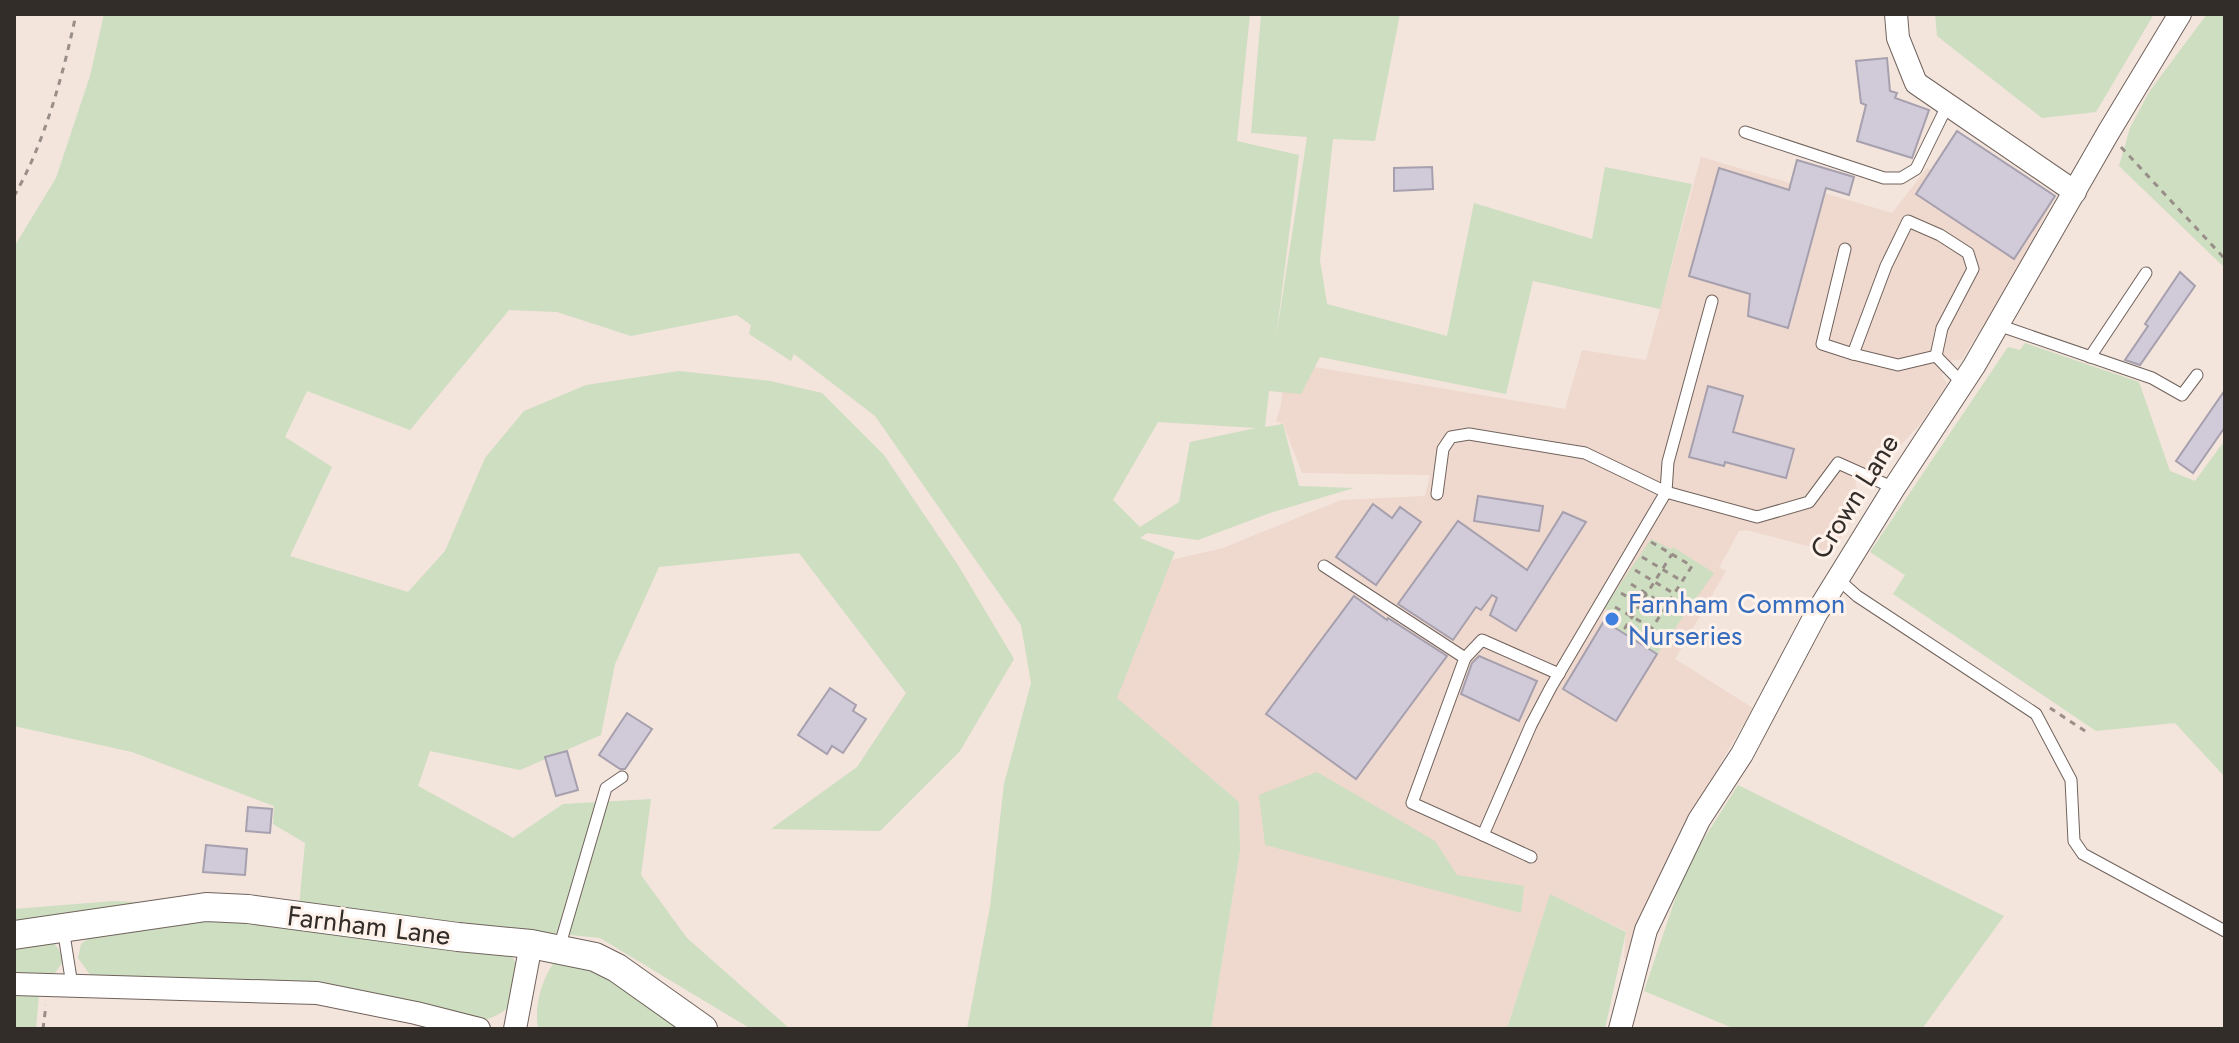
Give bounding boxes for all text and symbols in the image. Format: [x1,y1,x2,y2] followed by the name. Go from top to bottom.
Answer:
[1800,426,1909,567] street label: Crown Lane
[1628,583,1845,656] place label: Farnham Common Nurseries
[1603,610,1621,628] marker: Farnham Common Nurseries
[285,895,453,956] street label: Farnham Lane

